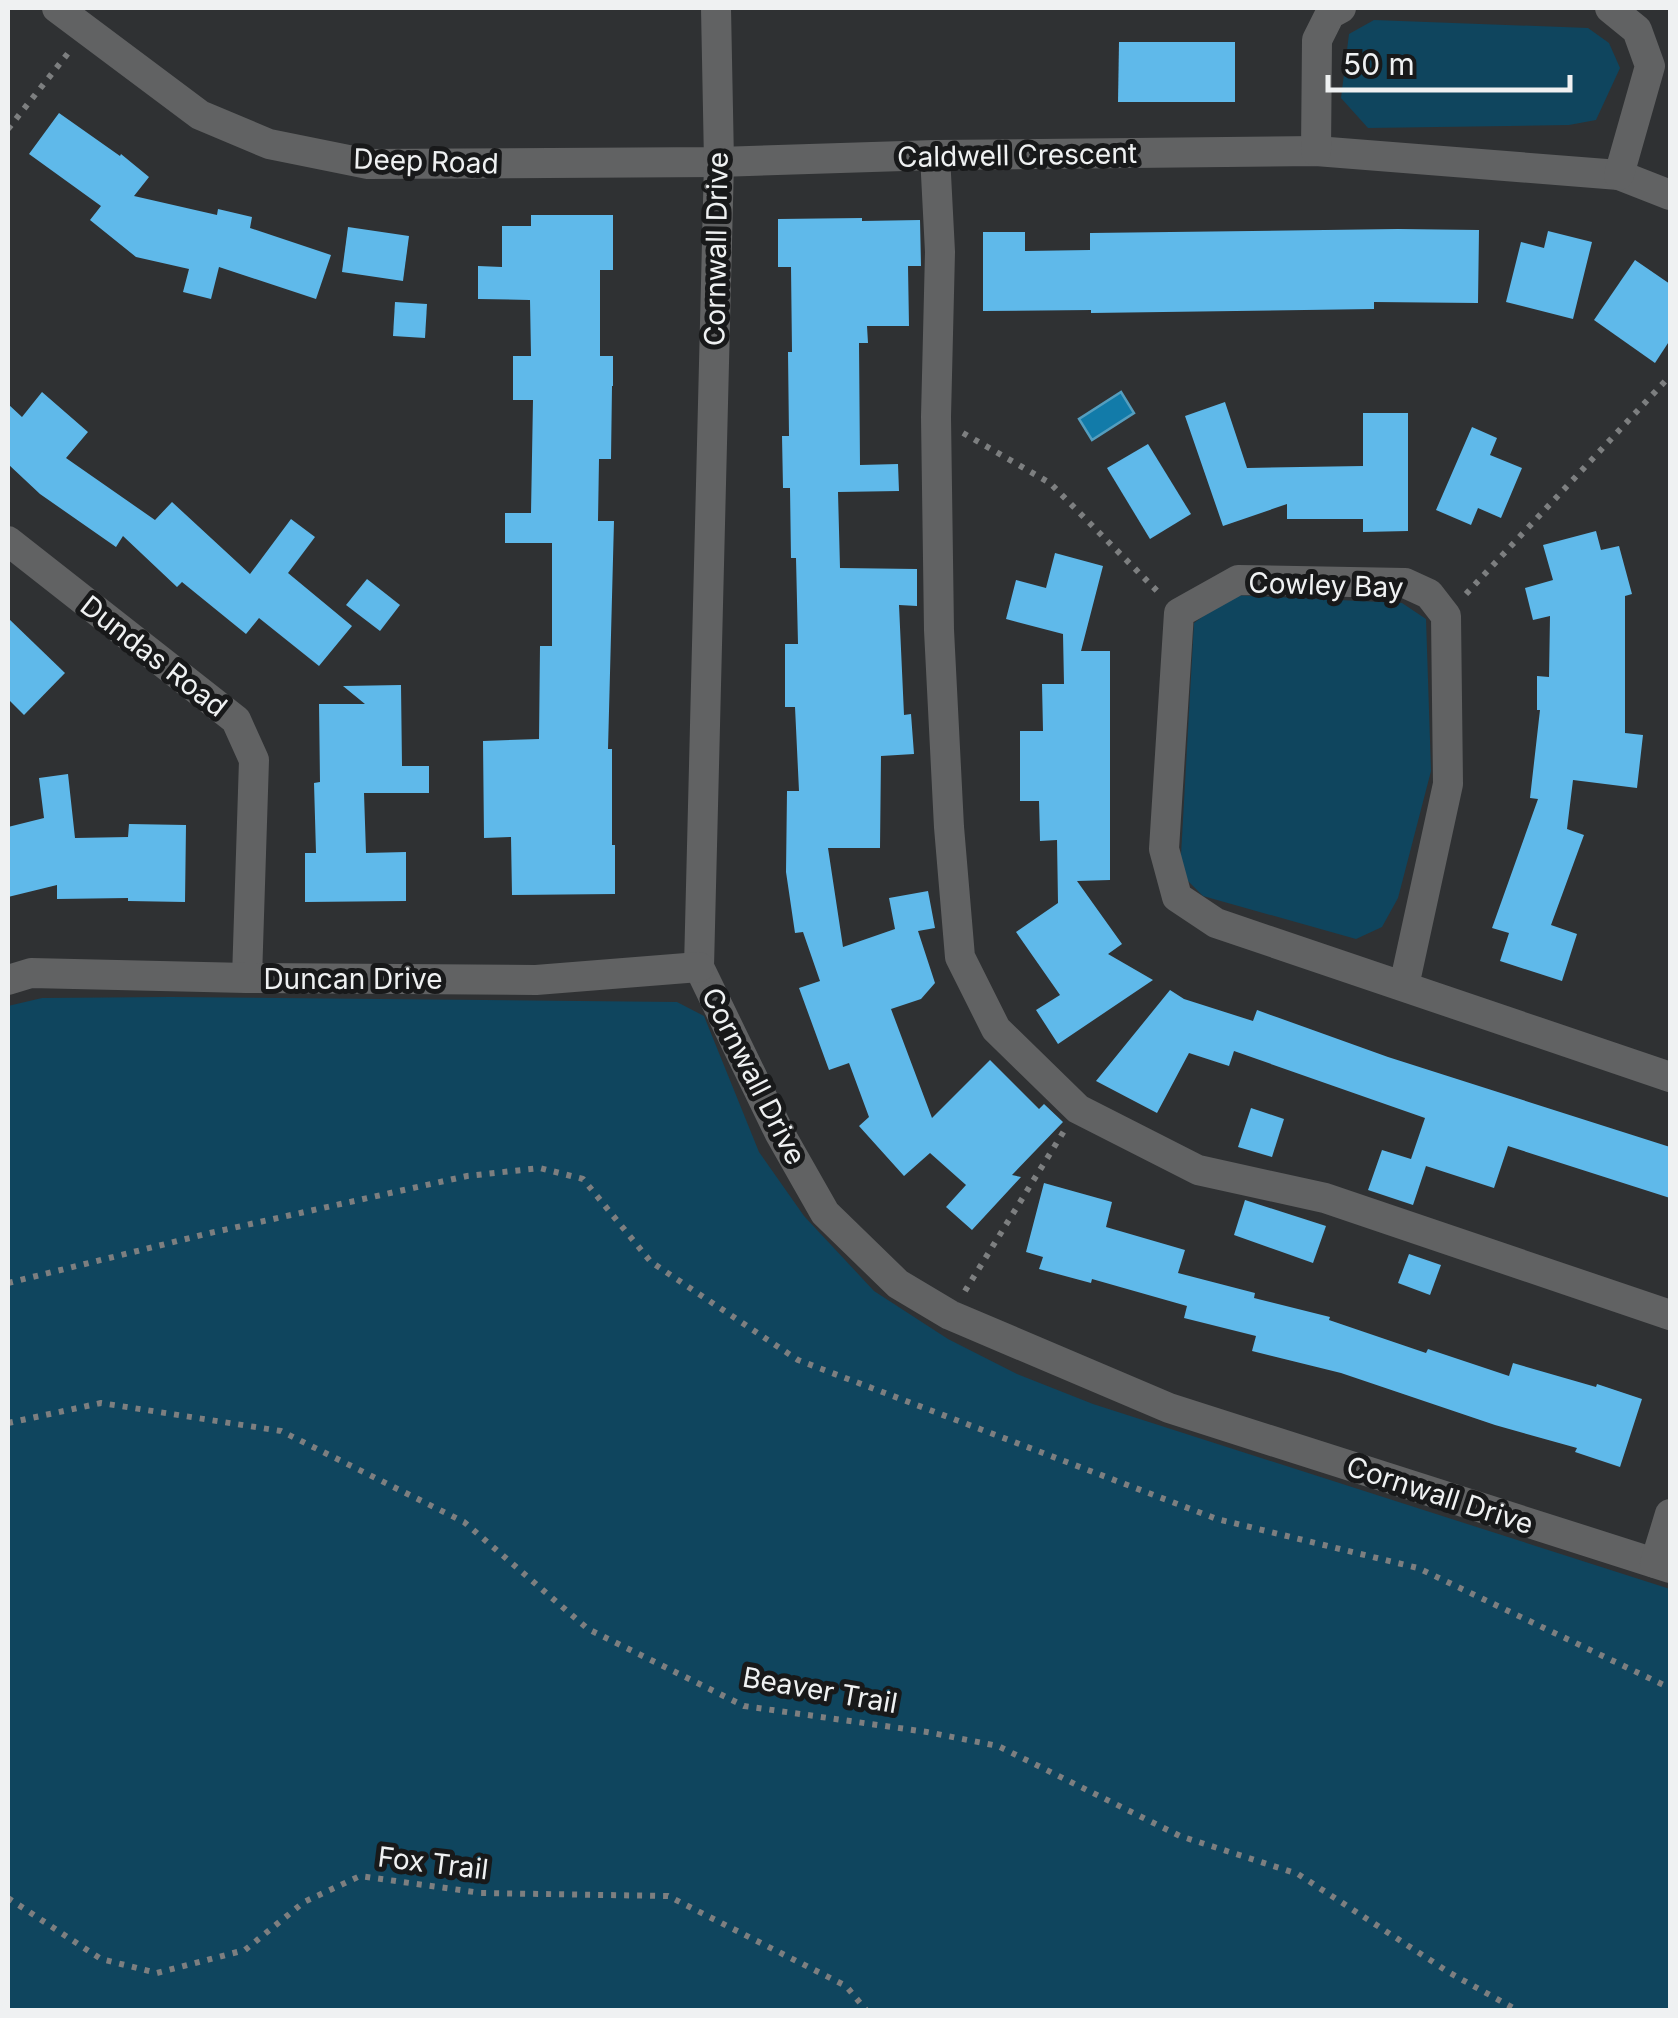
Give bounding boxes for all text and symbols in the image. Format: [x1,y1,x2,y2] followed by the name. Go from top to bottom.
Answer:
[1328,30,1570,92] scale bar
[1343,46,1415,82] text: 50 m
[897,136,1137,174] street label: Caldwell Crescent
[353,141,499,181] street label: Deep Road
[697,152,735,346] street label: Cornwall Drive
[1248,565,1404,605] street label: Cowley Bay
[74,588,234,724] street label: Dundas Road
[263,962,443,996] street label: Duncan Drive
[695,982,813,1170] street label: Cornwall Drive
[1342,1449,1538,1541] street label: Cornwall Drive
[740,1660,900,1720] street label: Beaver Trail
[376,1839,490,1887] street label: Fox Trail

